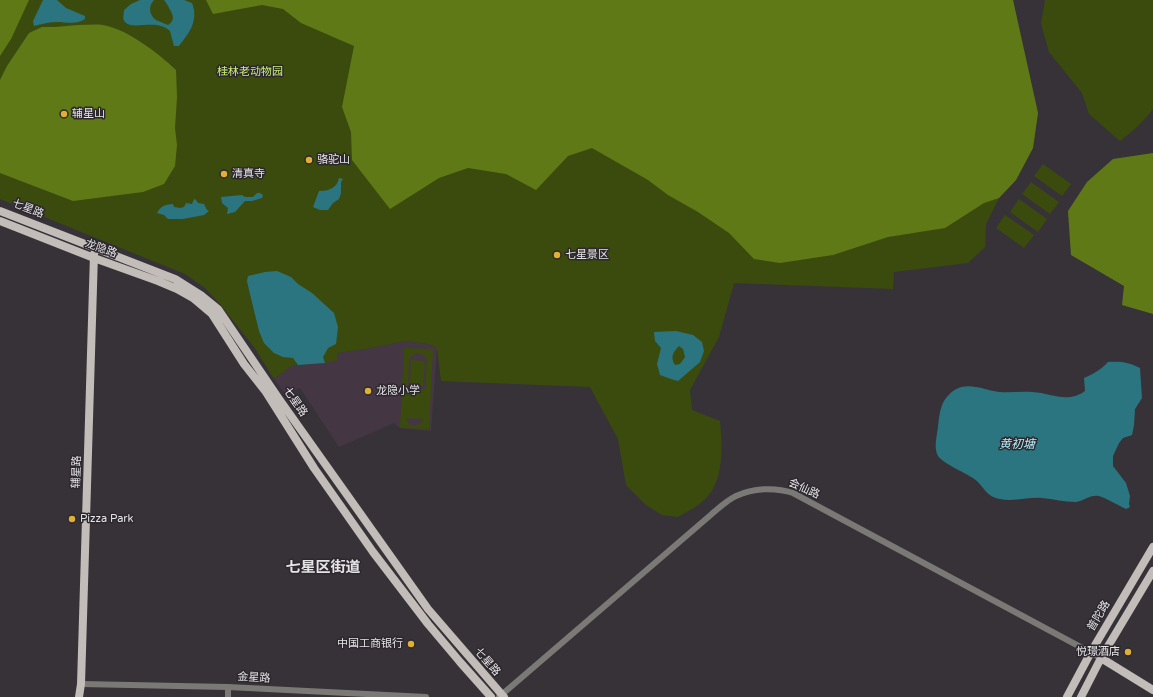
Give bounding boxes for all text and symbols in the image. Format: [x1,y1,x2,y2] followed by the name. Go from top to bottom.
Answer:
[217,65,283,79] park label: 桂林老动物园
[72,107,105,121] place label: 辅星山
[59,109,69,119] marker: 辅星山
[317,153,350,167] place label: 骆驼山
[304,155,314,165] marker: 骆驼山
[232,167,265,181] place label: 清真寺
[219,169,229,179] marker: 清真寺
[10,197,46,221] street label: 七星路
[83,237,119,261] street label: 龙隐路
[565,248,609,262] place label: 七星景区
[552,250,562,260] marker: 七星景区
[376,384,420,398] place label: 龙隐小学
[280,385,310,419] street label: 七星路
[363,386,373,396] marker: 龙隐小学
[999,438,1035,452] water label: 黄初塘
[70,455,84,489] street label: 辅星路
[786,476,822,502] street label: 会仙路
[80,512,134,526] place label: Pizza Park
[67,514,77,524] marker: Pizza Park
[286,559,360,577] district label: 七星区街道
[1085,598,1113,634] street label: 普陀路
[337,637,403,651] place label: 中国工商银行
[406,639,416,649] marker: 中国工商银行
[471,645,503,679] street label: 七星路
[1076,645,1120,659] place label: 悦璟酒店
[1123,647,1133,657] marker: 悦璟酒店
[237,671,271,685] street label: 金星路

